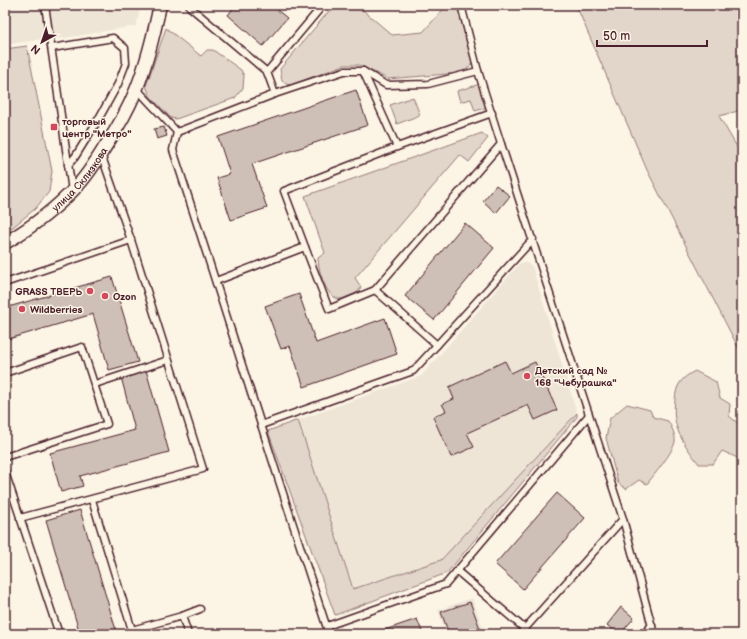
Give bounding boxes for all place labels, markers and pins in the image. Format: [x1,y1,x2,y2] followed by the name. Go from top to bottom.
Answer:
[62,116,132,140] place label: торговый центр "Метро"
[49,122,59,132] marker: торговый центр "Метро"
[15,286,82,298] place label: GRASS ТВЕРЬ
[85,286,95,296] marker: GRASS ТВЕРЬ
[100,291,110,301] marker: Ozon
[113,291,137,303] place label: Ozon
[17,304,27,314] marker: Wildberries
[30,304,82,316] place label: Wildberries
[535,365,617,389] place label: Детский сад № 168 "Чебурашка"
[522,371,532,381] marker: Детский сад № 168 "Чебурашка"

